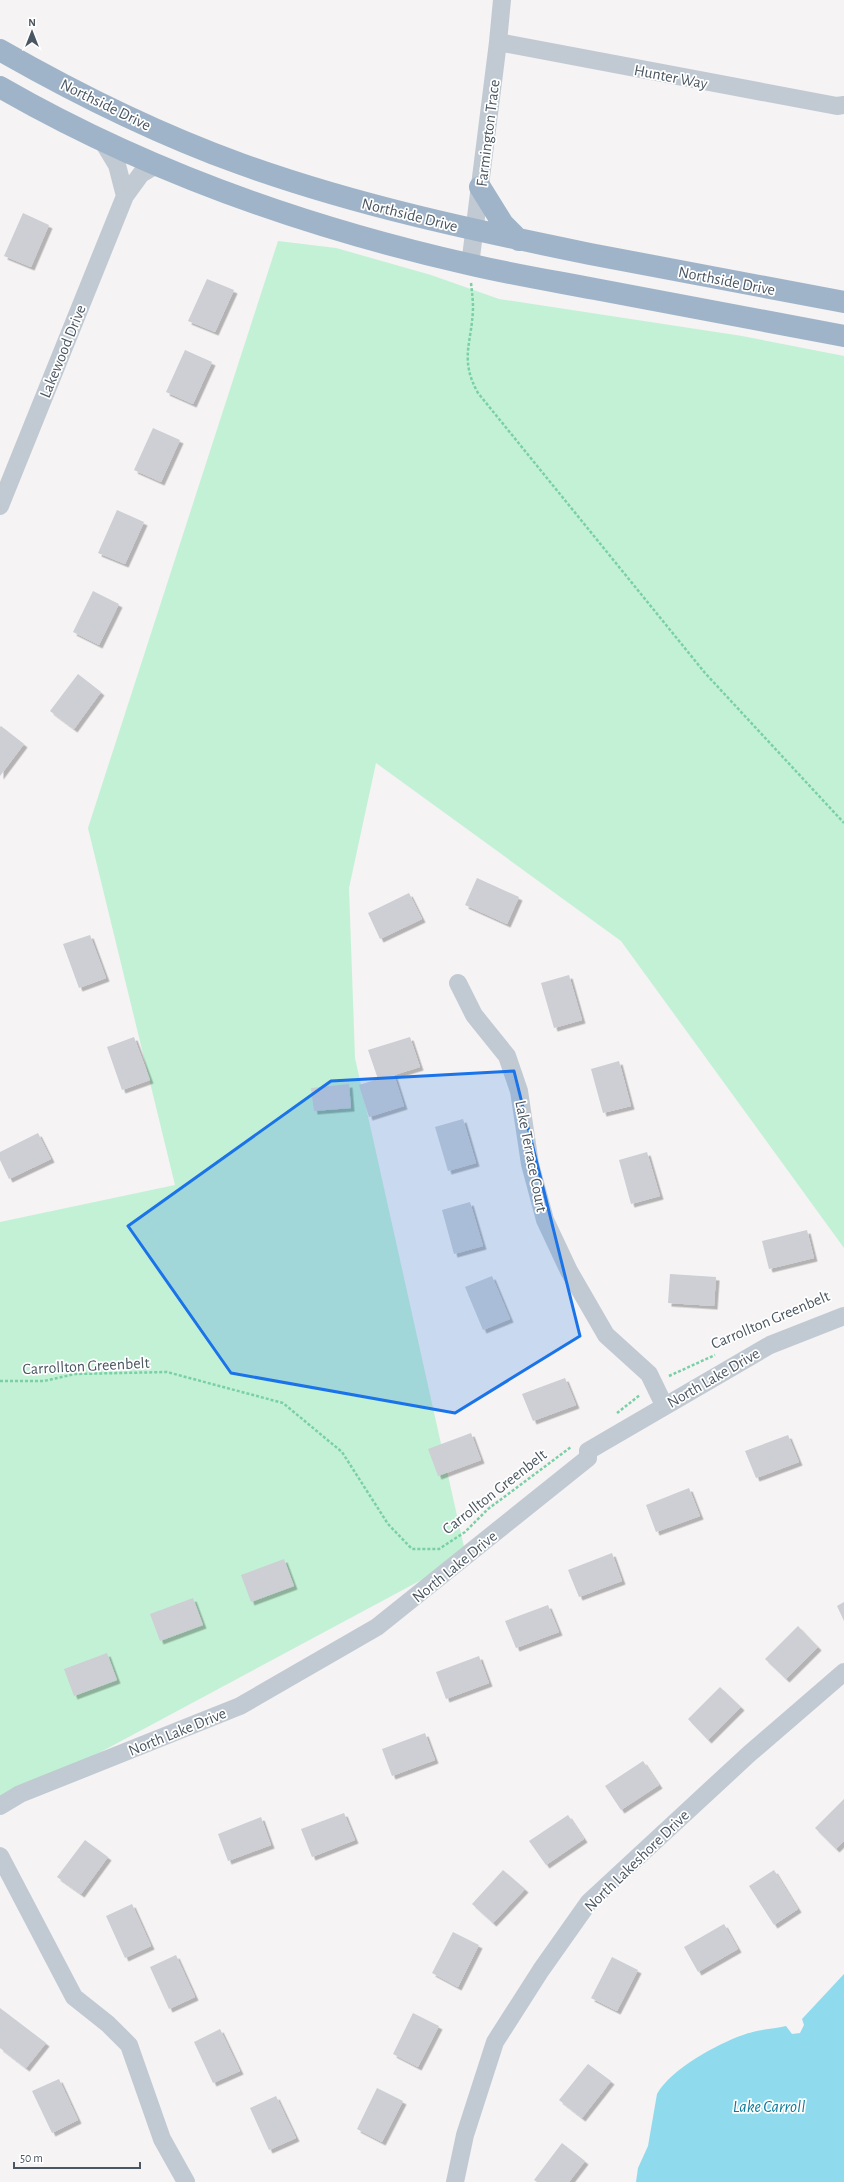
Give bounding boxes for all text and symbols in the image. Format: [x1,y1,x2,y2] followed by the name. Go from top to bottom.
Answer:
[12,12,52,52] north arrow
[28,17,36,28] text: N
[633,62,709,93] street label: Hunter Way
[58,76,153,134] street label: Northside Drive
[473,79,503,188] street label: Farmington Trace
[360,195,459,235] street label: Northside Drive
[677,264,777,298] street label: Northside Drive
[37,303,89,400] street label: Lakewood Drive
[512,1099,550,1213] street label: Lake Terrace Court
[709,1288,832,1352] street label: Carrollton Greenbelt
[665,1345,762,1411] street label: North Lake Drive
[22,1355,150,1377] street label: Carrollton Greenbelt
[440,1446,550,1537] street label: Carrollton Greenbelt
[409,1528,500,1606] street label: North Lake Drive
[126,1705,229,1759] street label: North Lake Drive
[581,1807,692,1915] street label: North Lakeshore Drive
[733,2098,805,2115] water label: Lake Carroll
[14,2144,140,2170] scale bar
[20,2152,43,2164] text: 50 m

